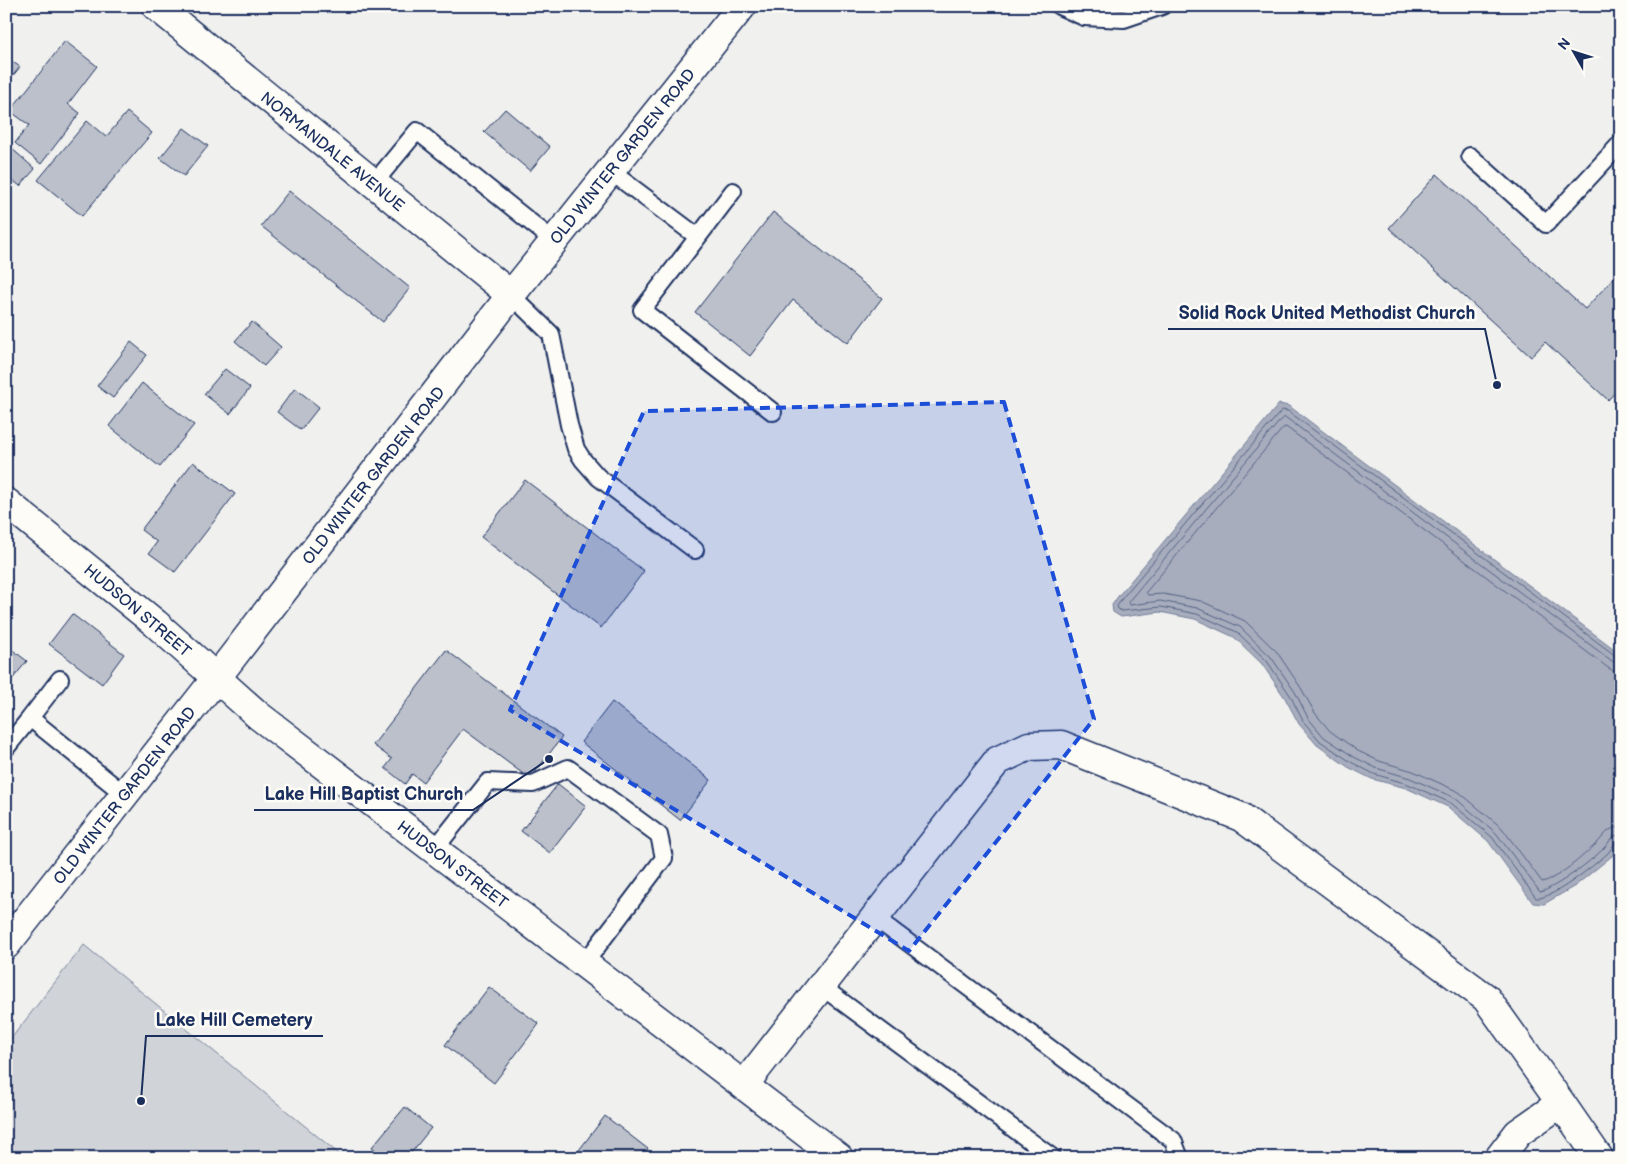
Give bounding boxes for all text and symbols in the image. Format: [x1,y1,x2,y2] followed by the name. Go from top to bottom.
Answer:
[1550,28,1600,78] north arrow
[1554,35,1574,54] text: N
[547,65,700,248] street label: OLD WINTER GARDEN ROAD
[256,88,408,216] street label: NORMANDALE AVENUE
[1168,296,1485,329] callout: Solid Rock United Methodist Church
[1179,303,1475,324] text: Solid Rock United Methodist Church
[299,383,449,569] street label: OLD WINTER GARDEN ROAD
[80,561,195,662] street label: HUDSON STREET
[50,703,200,889] street label: OLD WINTER GARDEN ROAD
[254,777,473,810] callout: Lake Hill Baptist Church
[265,784,463,805] text: Lake Hill Baptist Church
[393,817,512,913] street label: HUDSON STREET
[146,1003,323,1036] callout: Lake Hill Cemetery
[155,1010,313,1031] text: Lake Hill Cemetery

